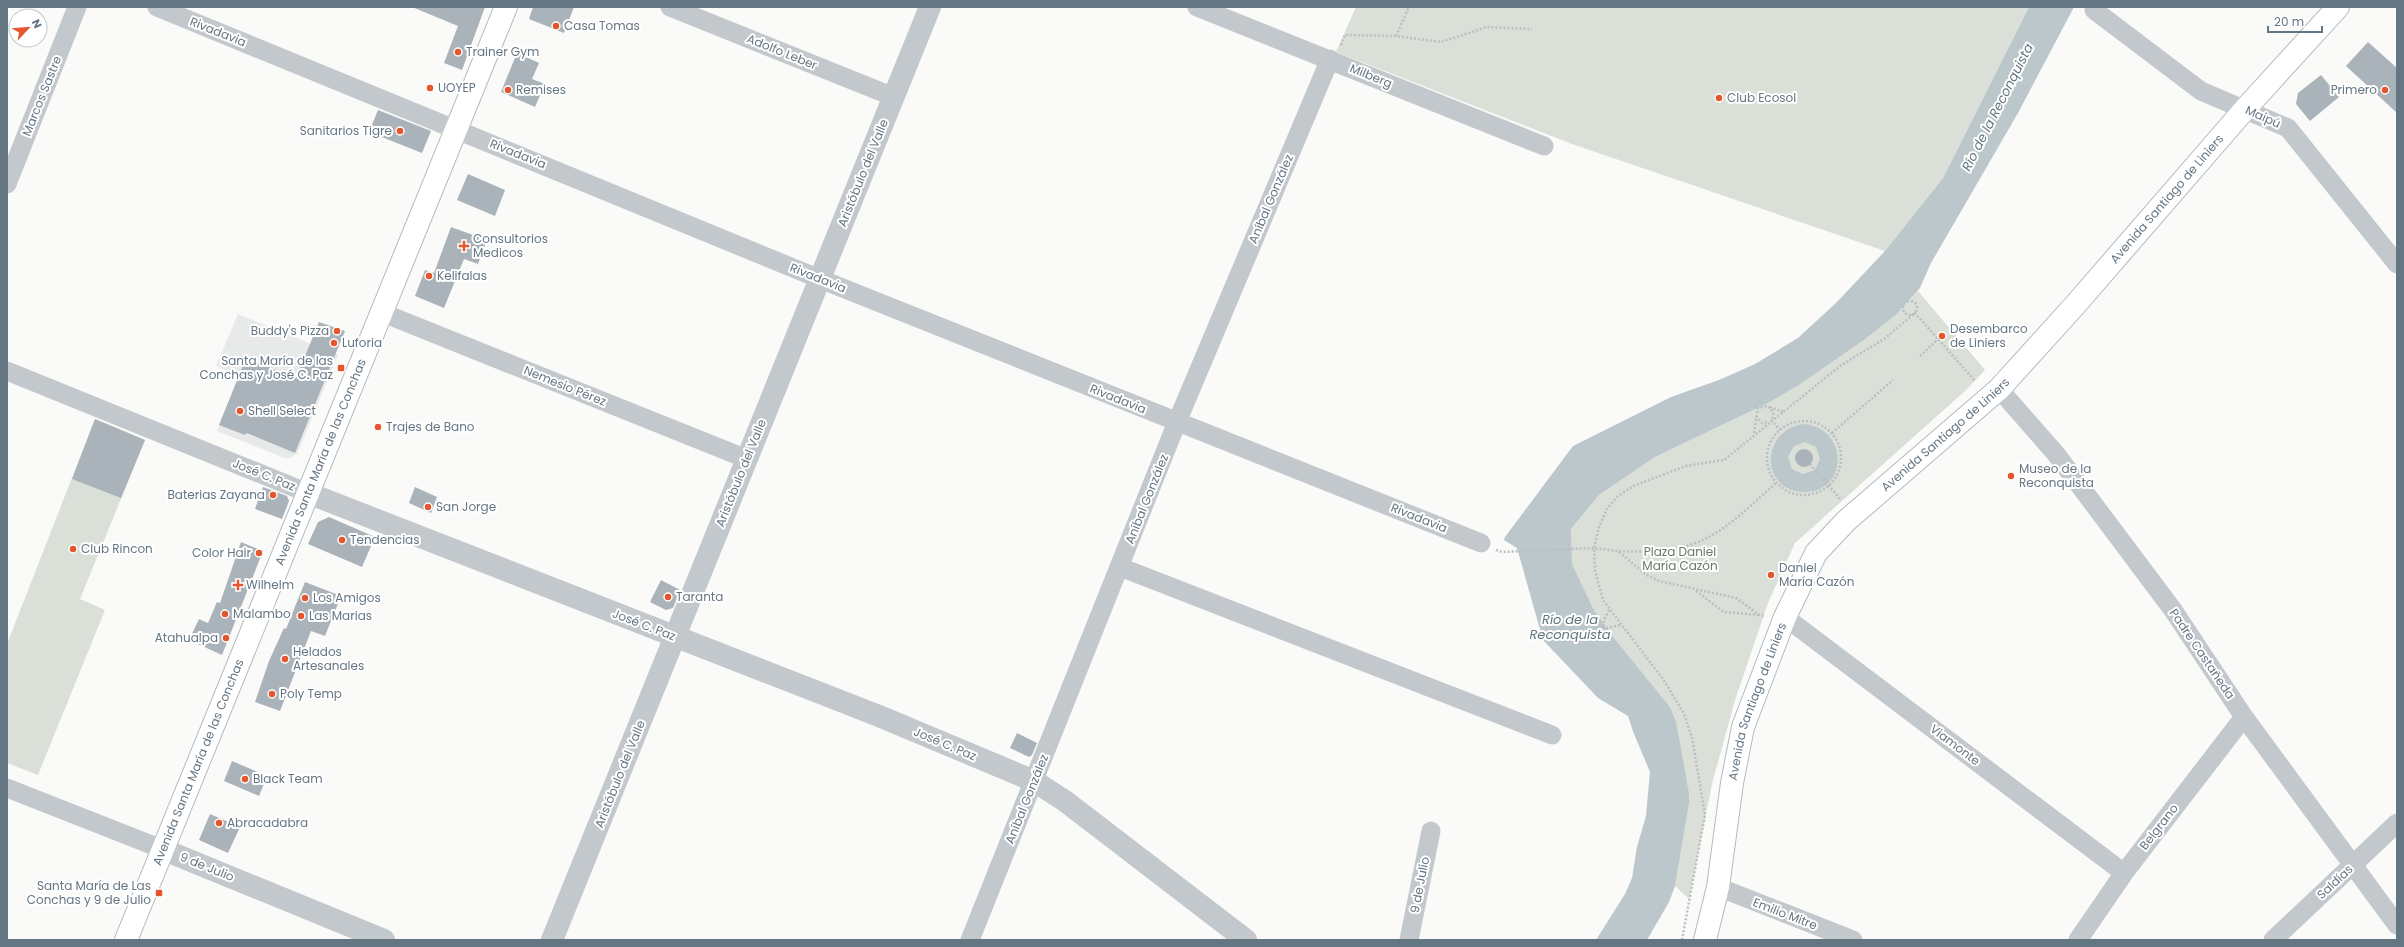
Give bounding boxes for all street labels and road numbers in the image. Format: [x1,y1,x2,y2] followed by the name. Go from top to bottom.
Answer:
[188,13,249,50] street label: Rivadavia
[745,30,820,74] street label: Adolfo Leber
[18,53,65,138] street label: Marcos Sastre
[1347,59,1395,92] street label: Milberg
[2243,101,2284,132] street label: Maipú
[833,116,892,229] street label: Aristóbulo del Valle
[2106,131,2227,267] street label: Avenida Santiago de Liniers
[488,135,549,172] street label: Rivadavia
[1244,152,1297,246] street label: Aníbal González
[788,259,849,296] street label: Rivadavia
[271,356,370,568] street label: Avenida Santa María de las Conchas
[521,361,609,410] street label: Nemesio Pérez
[1877,374,2013,495] street label: Avenida Santiago de Liniers
[1088,380,1149,417] street label: Rivadavia
[711,416,770,529] street label: Aristóbulo del Valle
[1121,451,1172,546] street label: Aníbal González
[230,454,298,495] street label: José C. Paz
[1389,499,1450,536] street label: Rivadavia
[610,605,678,644] street label: José C. Paz
[2166,605,2239,702] street label: Padre Castañeda
[1724,620,1790,782] street label: Avenida Santiago de Liniers
[148,656,248,868] street label: Avenida Santa María de las Conchas
[590,717,649,830] street label: Aristóbulo del Valle
[1927,720,1984,769] street label: Viamonte
[911,723,979,764] street label: José C. Paz
[1001,751,1052,846] street label: Aníbal González
[2135,800,2182,853] street label: Belgrano
[178,848,237,885] street label: 9 de Julio
[1406,855,1433,915] street label: 9 de Julio
[2313,861,2356,903] street label: Saldías
[1750,893,1820,934] street label: Emilio Mitre

